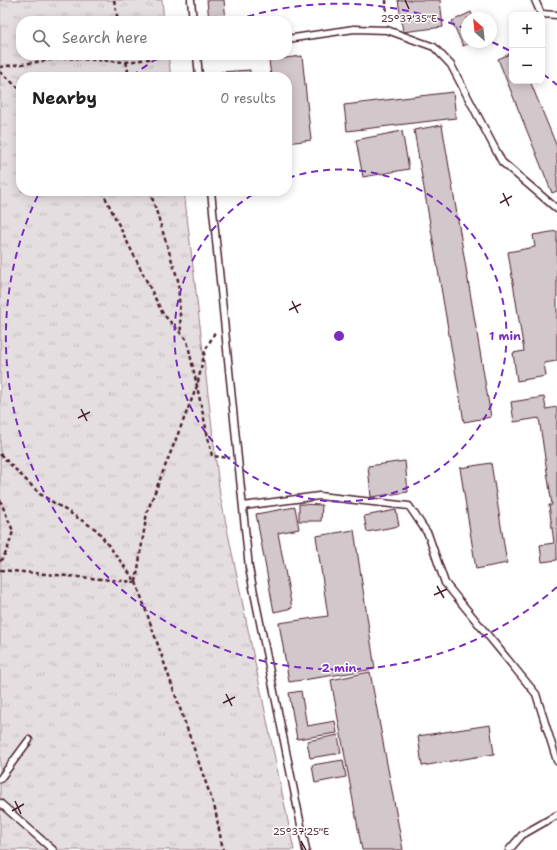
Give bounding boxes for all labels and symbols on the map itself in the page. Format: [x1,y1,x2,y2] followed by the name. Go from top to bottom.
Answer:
[381,12,437,25] text: 25°37'35"E
[461,12,497,48] north arrow
[489,328,521,344] text: 1 min
[332,329,346,343] centre of rings
[322,660,357,676] text: 2 min
[273,825,329,838] text: 25°37'25"E

